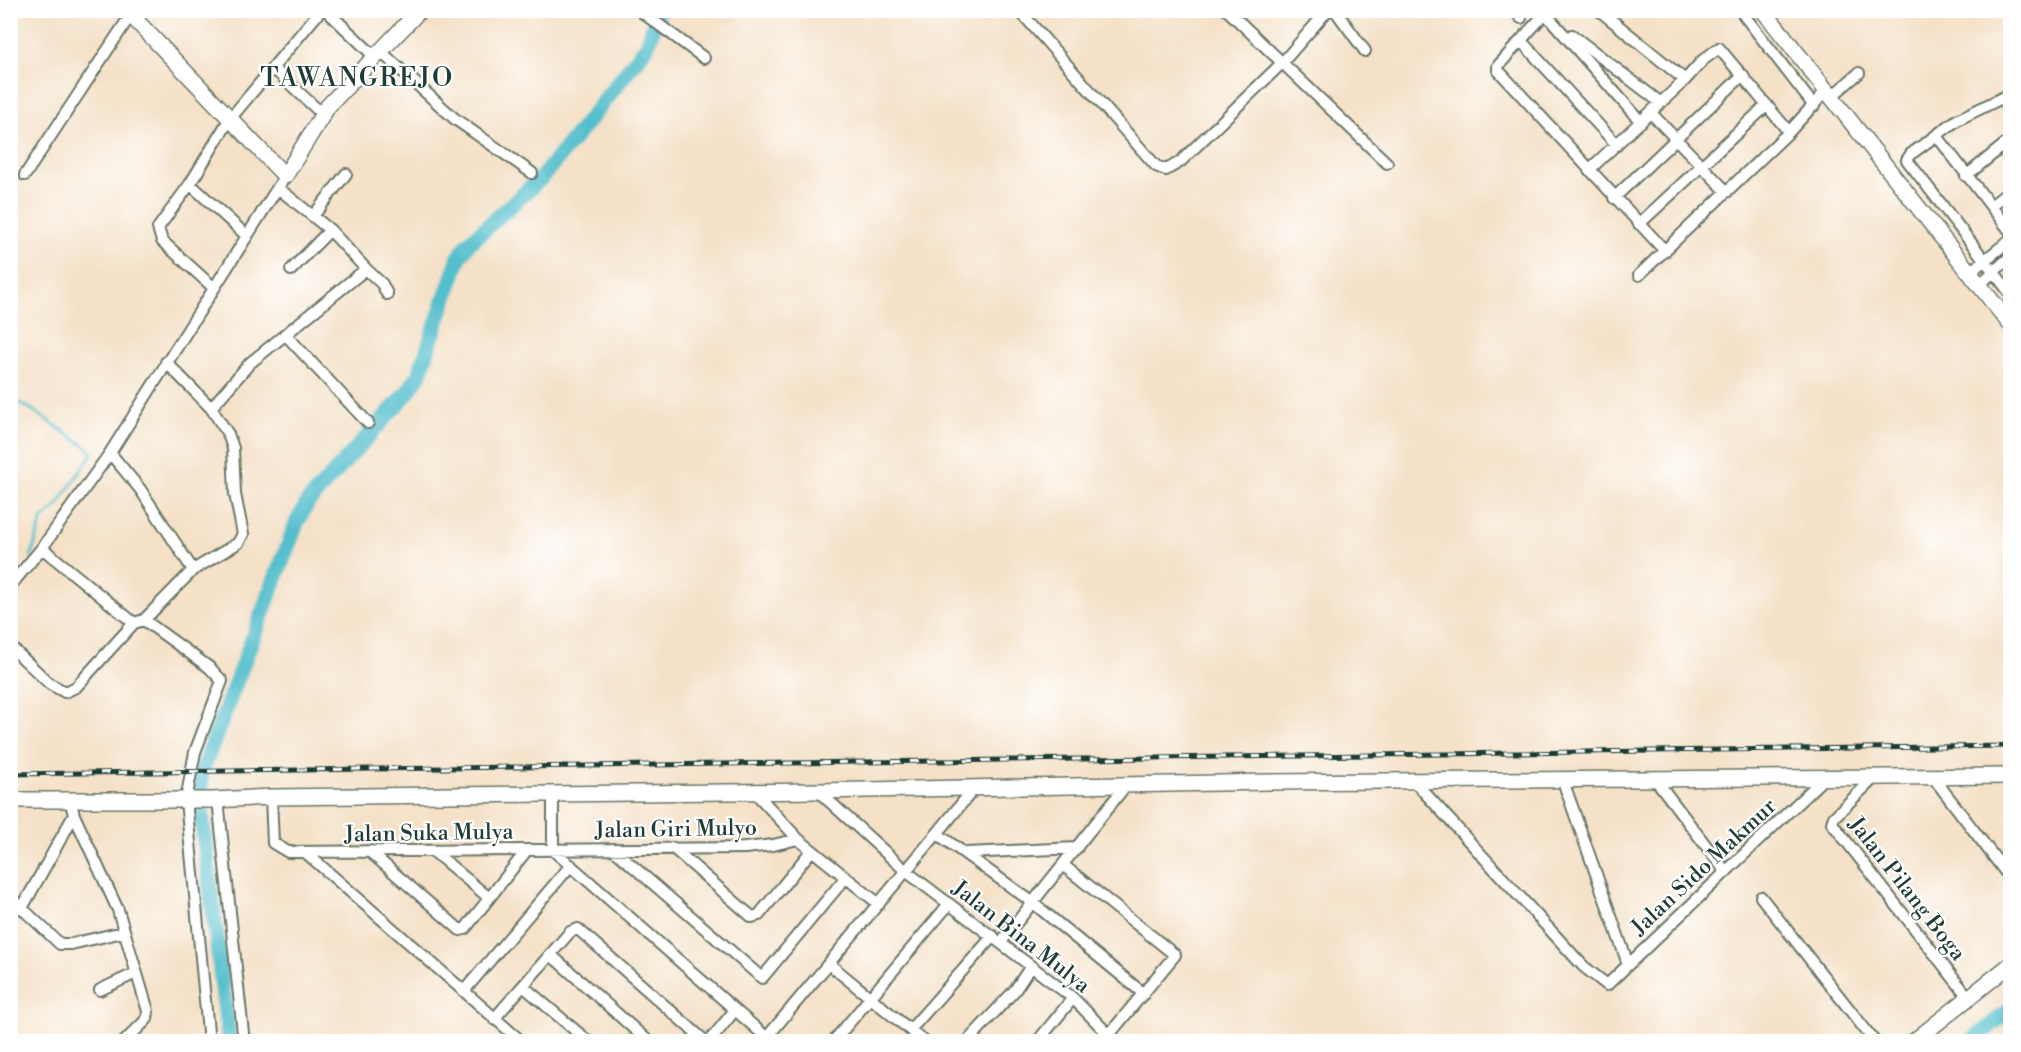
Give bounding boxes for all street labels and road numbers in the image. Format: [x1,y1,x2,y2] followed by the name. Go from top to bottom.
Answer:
[1625,793,1782,942] street label: Jalan Sido Makmur
[1842,811,1972,967] street label: Jalan Pilang Boga
[594,815,757,844] street label: Jalan Giri Mulyo
[343,819,515,848] street label: Jalan Suka Mulya
[946,874,1096,1000] street label: Jalan Bina Mulya

